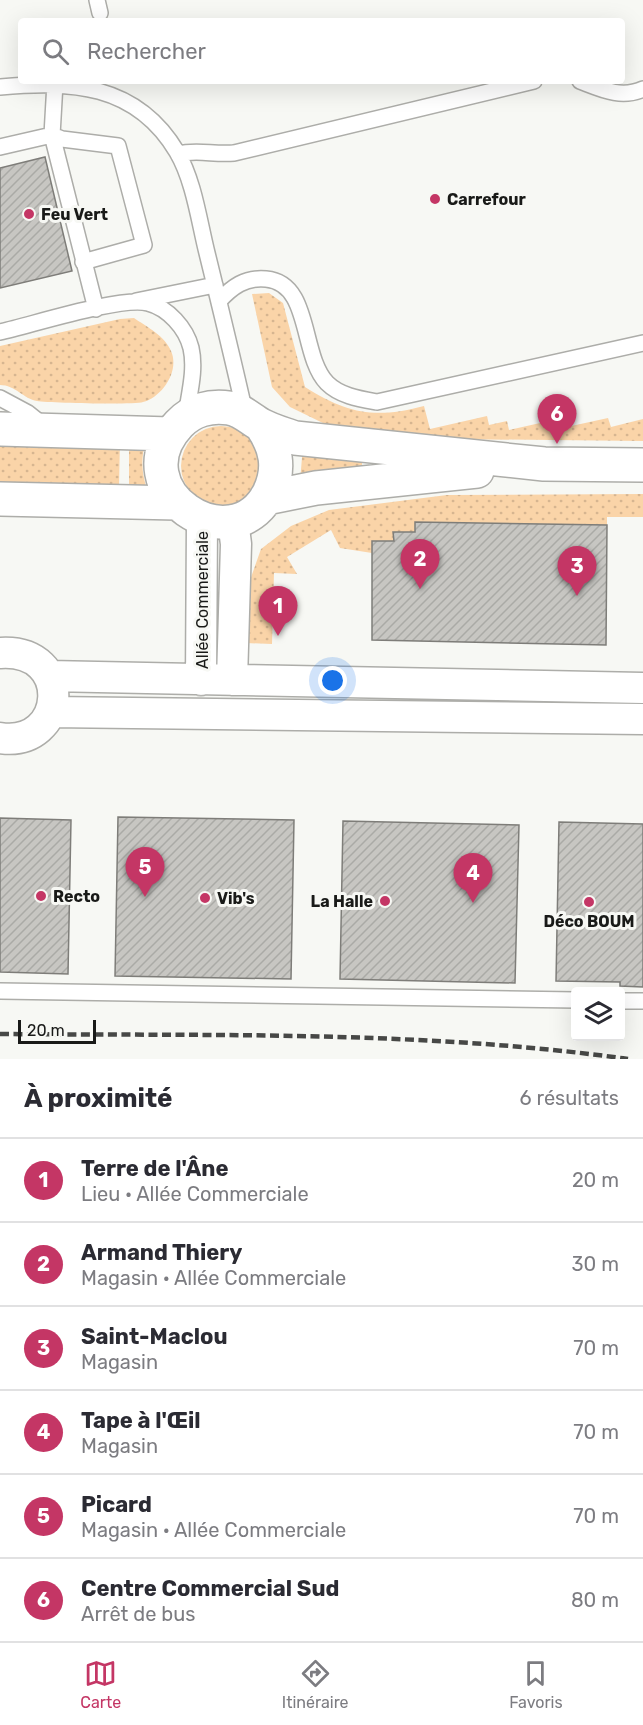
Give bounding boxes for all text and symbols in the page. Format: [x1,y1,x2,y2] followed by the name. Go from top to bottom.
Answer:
[18,18,625,84] search box
[39,35,72,68] icon: search
[87,38,206,65] text: Rechercher
[447,190,527,209] place label: Carrefour
[428,192,442,206] marker: Carrefour
[41,205,108,224] place label: Feu Vert
[22,207,36,221] marker: Feu Vert
[538,394,576,444] pin: 6
[193,531,212,669] street label: Allée Commerciale
[400,540,440,589] pin: 2
[558,546,596,596] pin: 3
[258,586,298,636] pin: 1
[318,666,347,695] your location
[126,848,164,897] pin: 5
[454,854,492,903] pin: 4
[53,887,100,906] place label: Recto
[34,889,48,903] marker: Recto
[217,889,255,908] place label: Vib's
[198,891,212,905] marker: Vib's
[311,892,373,911] place label: La Halle
[378,894,392,908] marker: La Halle
[582,895,596,909] marker: Déco BOUM
[543,912,635,931] place label: Déco BOUM
[571,987,625,1041] map controls
[571,987,625,1041] button: layers
[18,1017,96,1044] scale bar
[27,1021,65,1040] text: 20 m
[24,1083,173,1114] text: À proximité
[520,1086,619,1110] text: 6 résultats
[81,1155,228,1182] text: Terre de l'Âne
[39,1168,48,1192] text: 1
[572,1168,619,1192] text: 20 m
[81,1182,309,1206] text: Lieu · Allée Commerciale
[81,1239,242,1266] text: Armand Thiery
[37,1252,50,1276] text: 2
[572,1252,619,1276] text: 30 m
[81,1266,346,1290] text: Magasin · Allée Commerciale
[81,1323,228,1350] text: Saint-Maclou
[37,1336,50,1360] text: 3
[573,1336,619,1360] text: 70 m
[81,1350,158,1374] text: Magasin
[81,1407,201,1434] text: Tape à l'Œil
[37,1420,50,1444] text: 4
[573,1420,619,1444] text: 70 m
[81,1434,158,1458] text: Magasin
[81,1491,152,1518] text: Picard
[37,1504,50,1528] text: 5
[573,1504,619,1528] text: 70 m
[81,1518,346,1542] text: Magasin · Allée Commerciale
[81,1575,339,1602] text: Centre Commercial Sud
[37,1588,50,1612] text: 6
[571,1588,619,1612] text: 80 m
[81,1602,195,1626] text: Arrêt de bus
[80,1657,121,1712] tab: Carte
[282,1657,349,1712] tab: Itinéraire
[509,1657,563,1712] tab: Favoris

